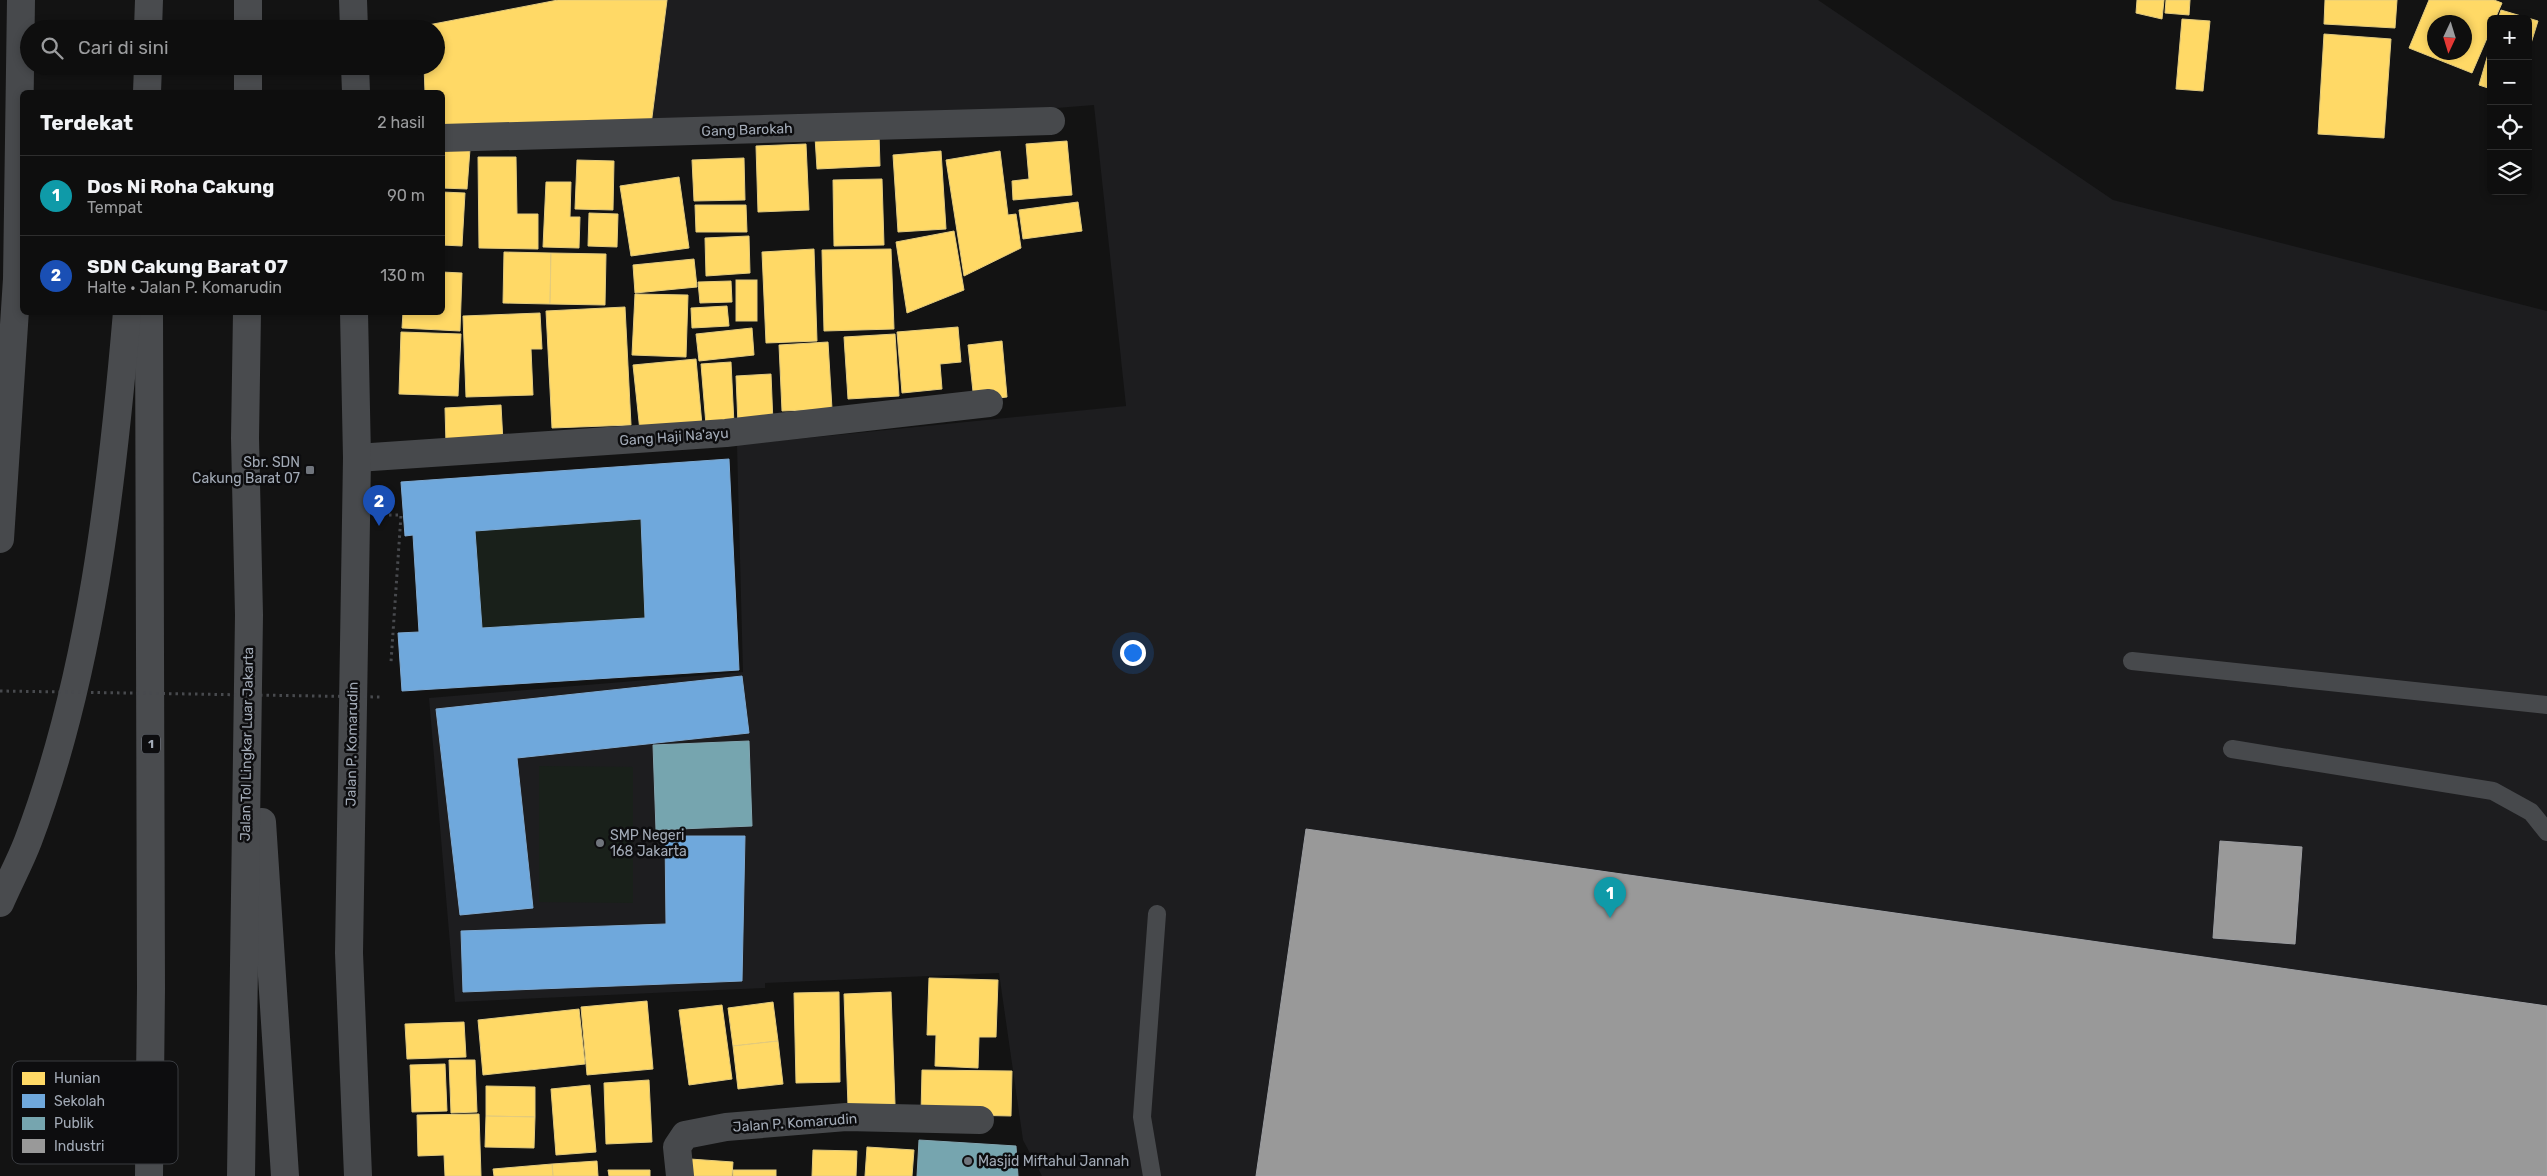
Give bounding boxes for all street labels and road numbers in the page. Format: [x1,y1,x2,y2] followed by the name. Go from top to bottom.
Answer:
[701,120,793,140] street label: Gang Barokah
[619,425,729,449] street label: Gang Haji Na'ayu
[237,647,257,841] street label: Jalan Tol Lingkar Luar Jakarta
[342,682,362,806] street label: Jalan P. Komarudin
[142,734,160,754] road number: 1
[732,1110,858,1136] street label: Jalan P. Komarudin

